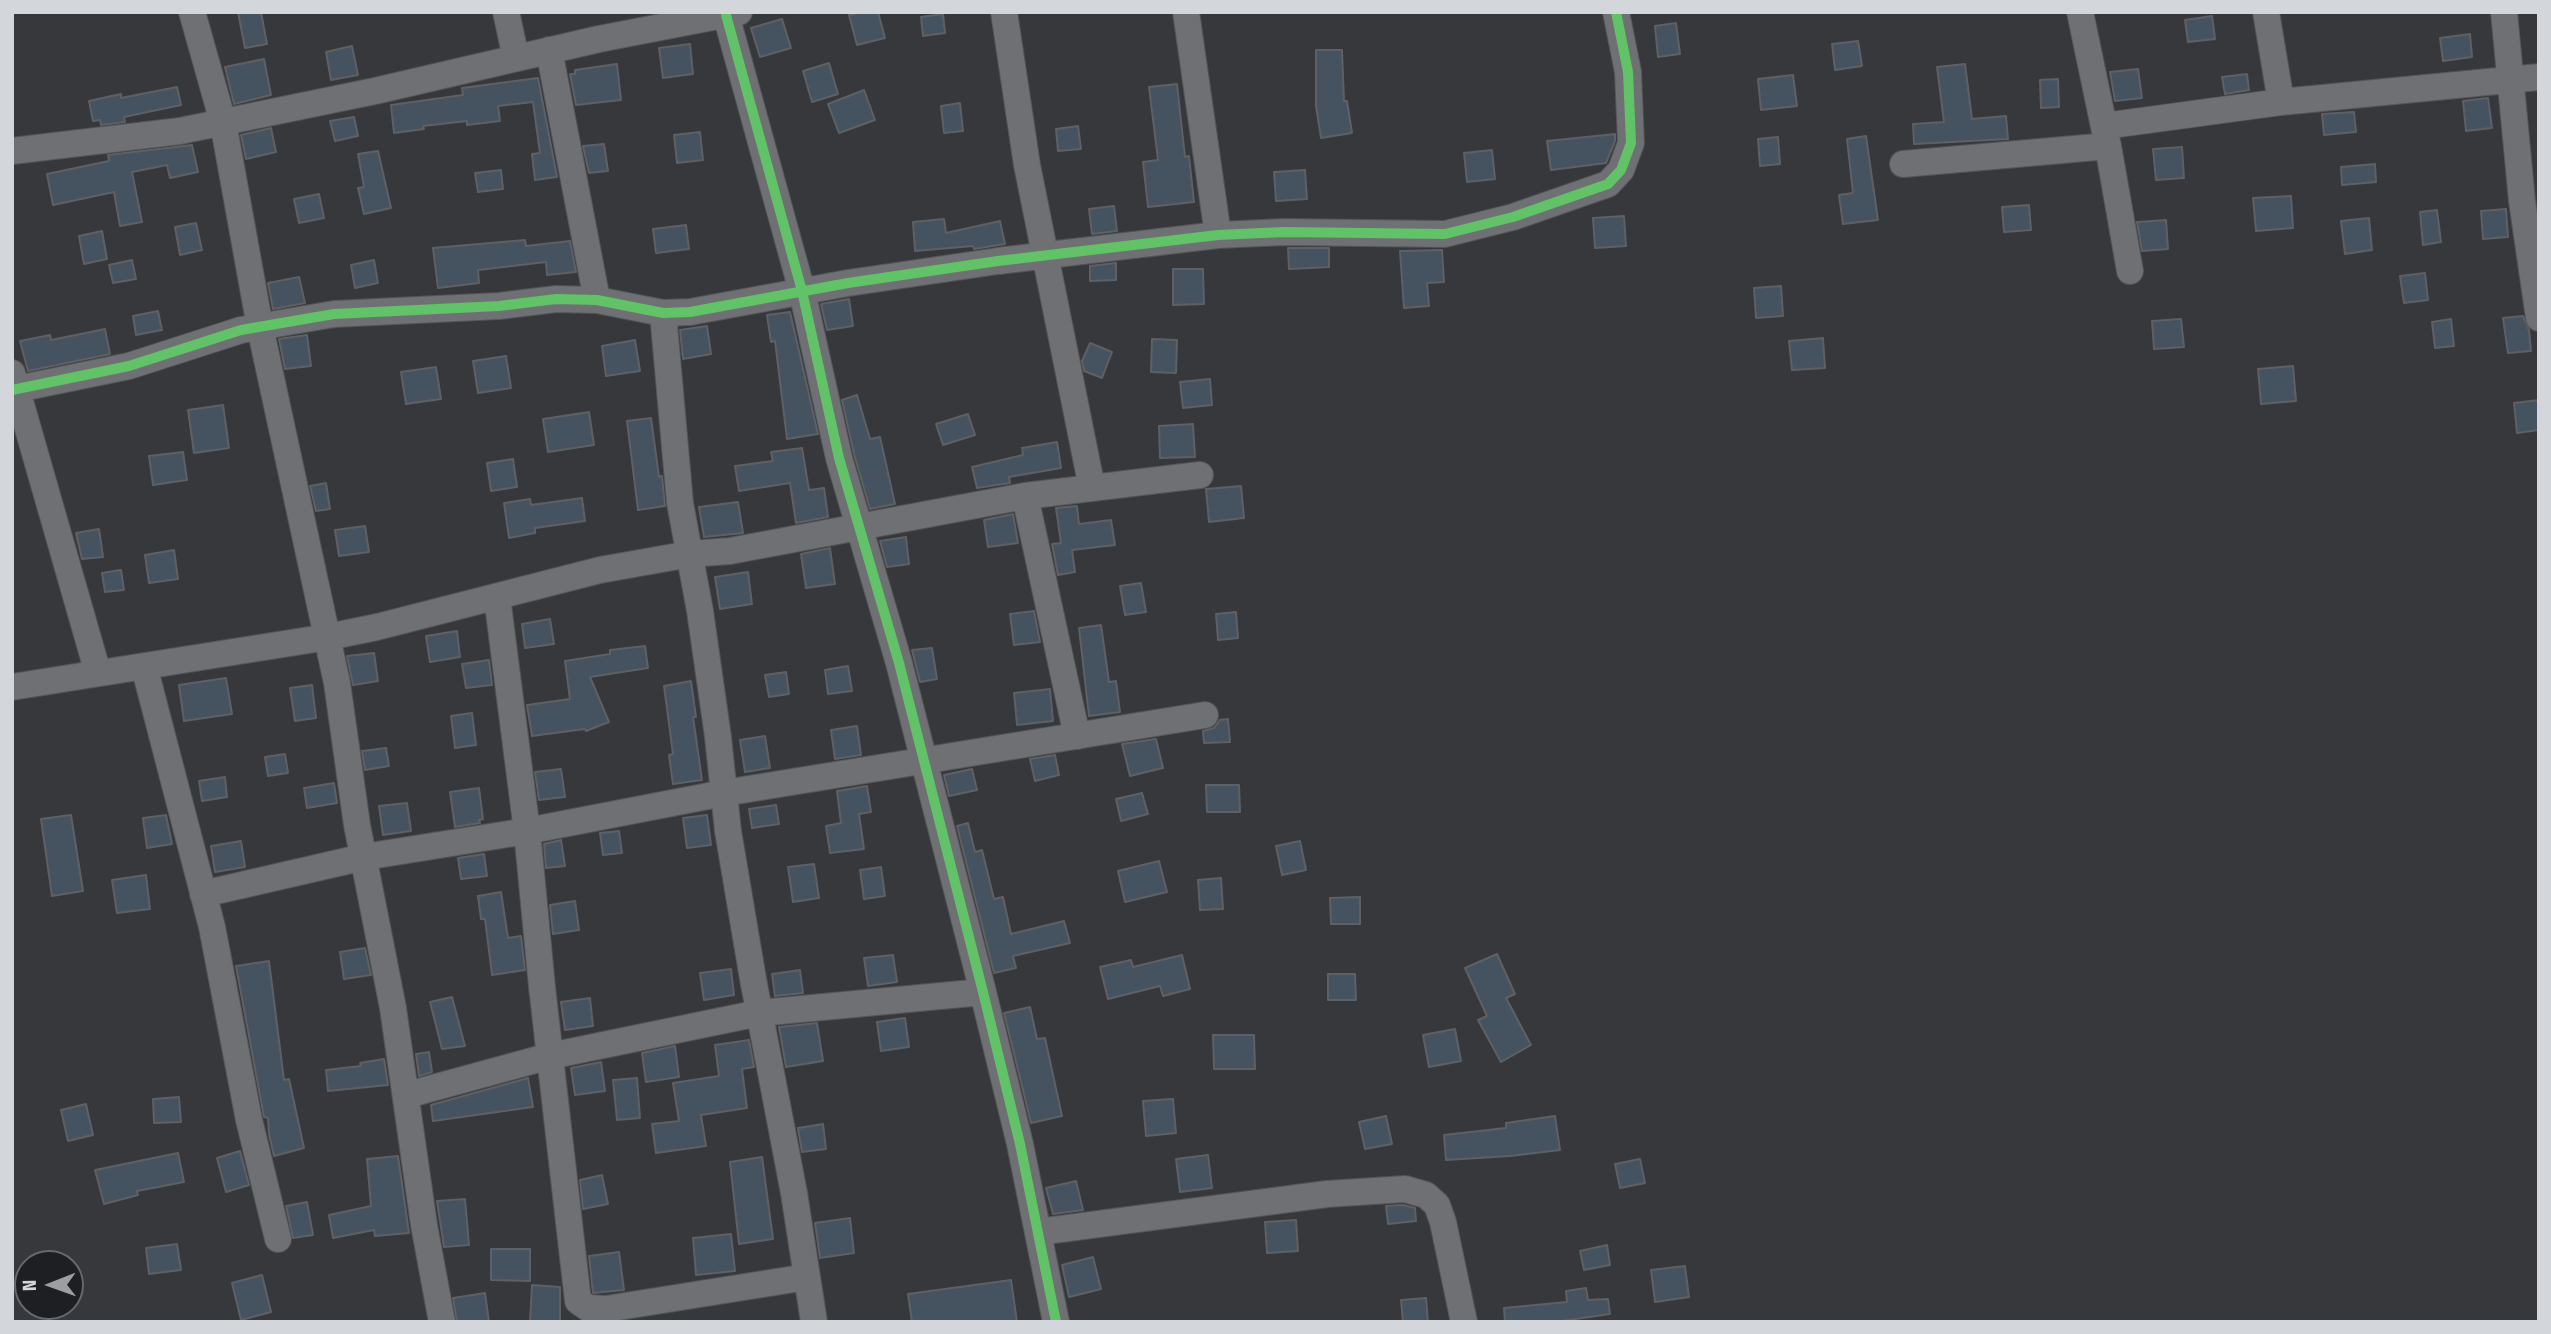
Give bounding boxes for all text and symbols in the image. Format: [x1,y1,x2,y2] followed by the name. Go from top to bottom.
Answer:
[14,1250,84,1320] north arrow
[18,1279,41,1291] text: N

